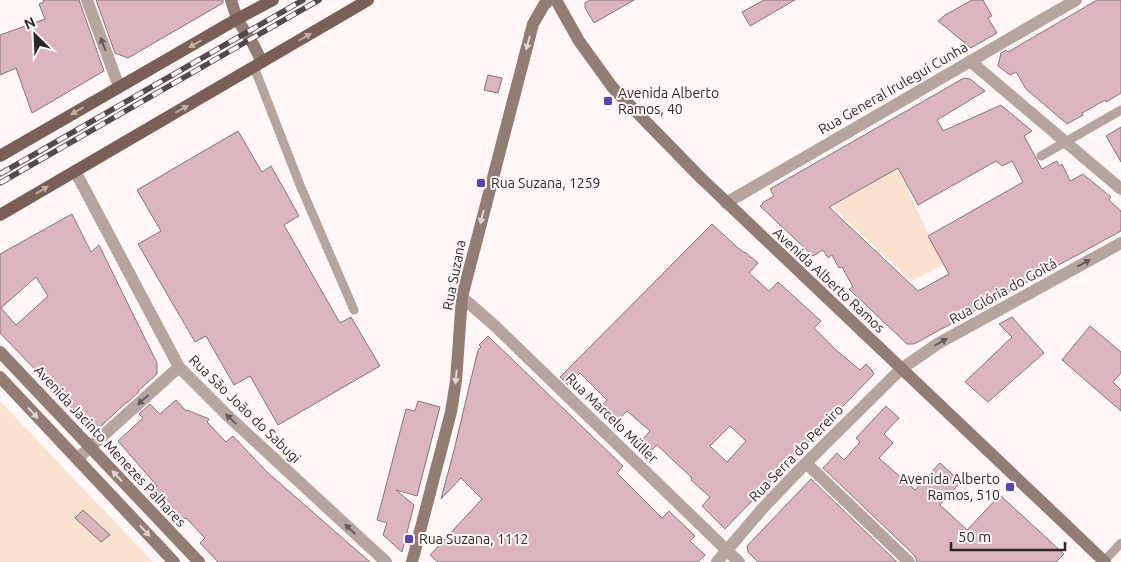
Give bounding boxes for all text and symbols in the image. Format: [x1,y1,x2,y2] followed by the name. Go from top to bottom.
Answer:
[10,10,60,60] north arrow
[22,14,38,33] text: N
[298,33,311,42] one-way arrow
[523,35,531,50] one-way arrow
[99,36,106,51] one-way arrow
[188,39,201,48] one-way arrow
[815,39,971,137] street label: Rua General Irulegui Cunha
[618,85,719,117] place label: Avenida Alberto Ramos, 40
[602,95,614,107] marker: Avenida Alberto Ramos, 40
[176,104,189,113] one-way arrow
[70,107,84,116] one-way arrow
[491,175,600,191] place label: Rua Suzana, 1259
[475,177,487,189] marker: Rua Suzana, 1259
[35,186,48,195] one-way arrow
[477,209,485,224] one-way arrow
[770,224,888,336] street label: Avenida Alberto Ramos
[439,239,469,311] street label: Rua Suzana
[946,255,1060,327] street label: Rua Glória do Goitá
[1076,259,1091,267] one-way arrow
[935,337,948,346] one-way arrow
[186,352,304,466] street label: Rua São João do Sabugi
[31,362,189,530] street label: Avenida Jacinto Menezes Palhares
[452,369,460,385] one-way arrow
[563,370,662,466] street label: Rua Marcelo Müller
[138,394,150,406] one-way arrow
[746,401,846,505] street label: Rua Serra do Pereiro
[27,406,39,418] one-way arrow
[225,413,237,425] one-way arrow
[111,470,123,482] one-way arrow
[899,471,1000,503] place label: Avenida Alberto Ramos, 510
[1004,481,1016,493] marker: Avenida Alberto Ramos, 510
[951,520,1065,552] scale bar
[345,523,357,535] one-way arrow
[139,525,151,537] one-way arrow
[958,528,991,545] text: 50 m
[419,531,528,547] place label: Rua Suzana, 1112
[403,533,415,545] marker: Rua Suzana, 1112

